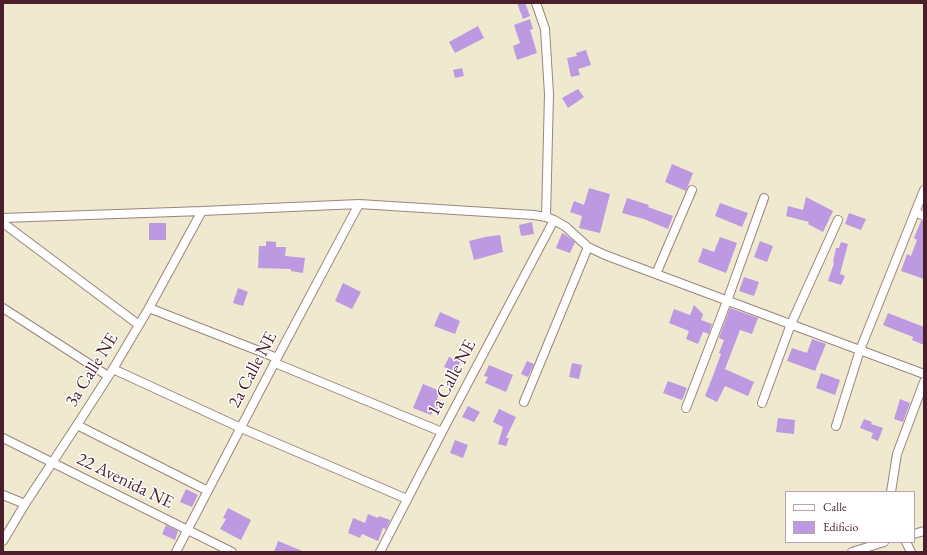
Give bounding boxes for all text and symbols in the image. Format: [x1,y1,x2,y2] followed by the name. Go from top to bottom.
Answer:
[224,328,282,412] street label: 2a Calle NE
[61,329,123,411] street label: 3a Calle NE
[423,336,481,420] street label: 1a Calle NE
[73,448,177,514] street label: 22 Avenida NE
[785,491,915,543] legend
[823,499,847,515] text: Calle
[823,519,858,535] text: Edificio

